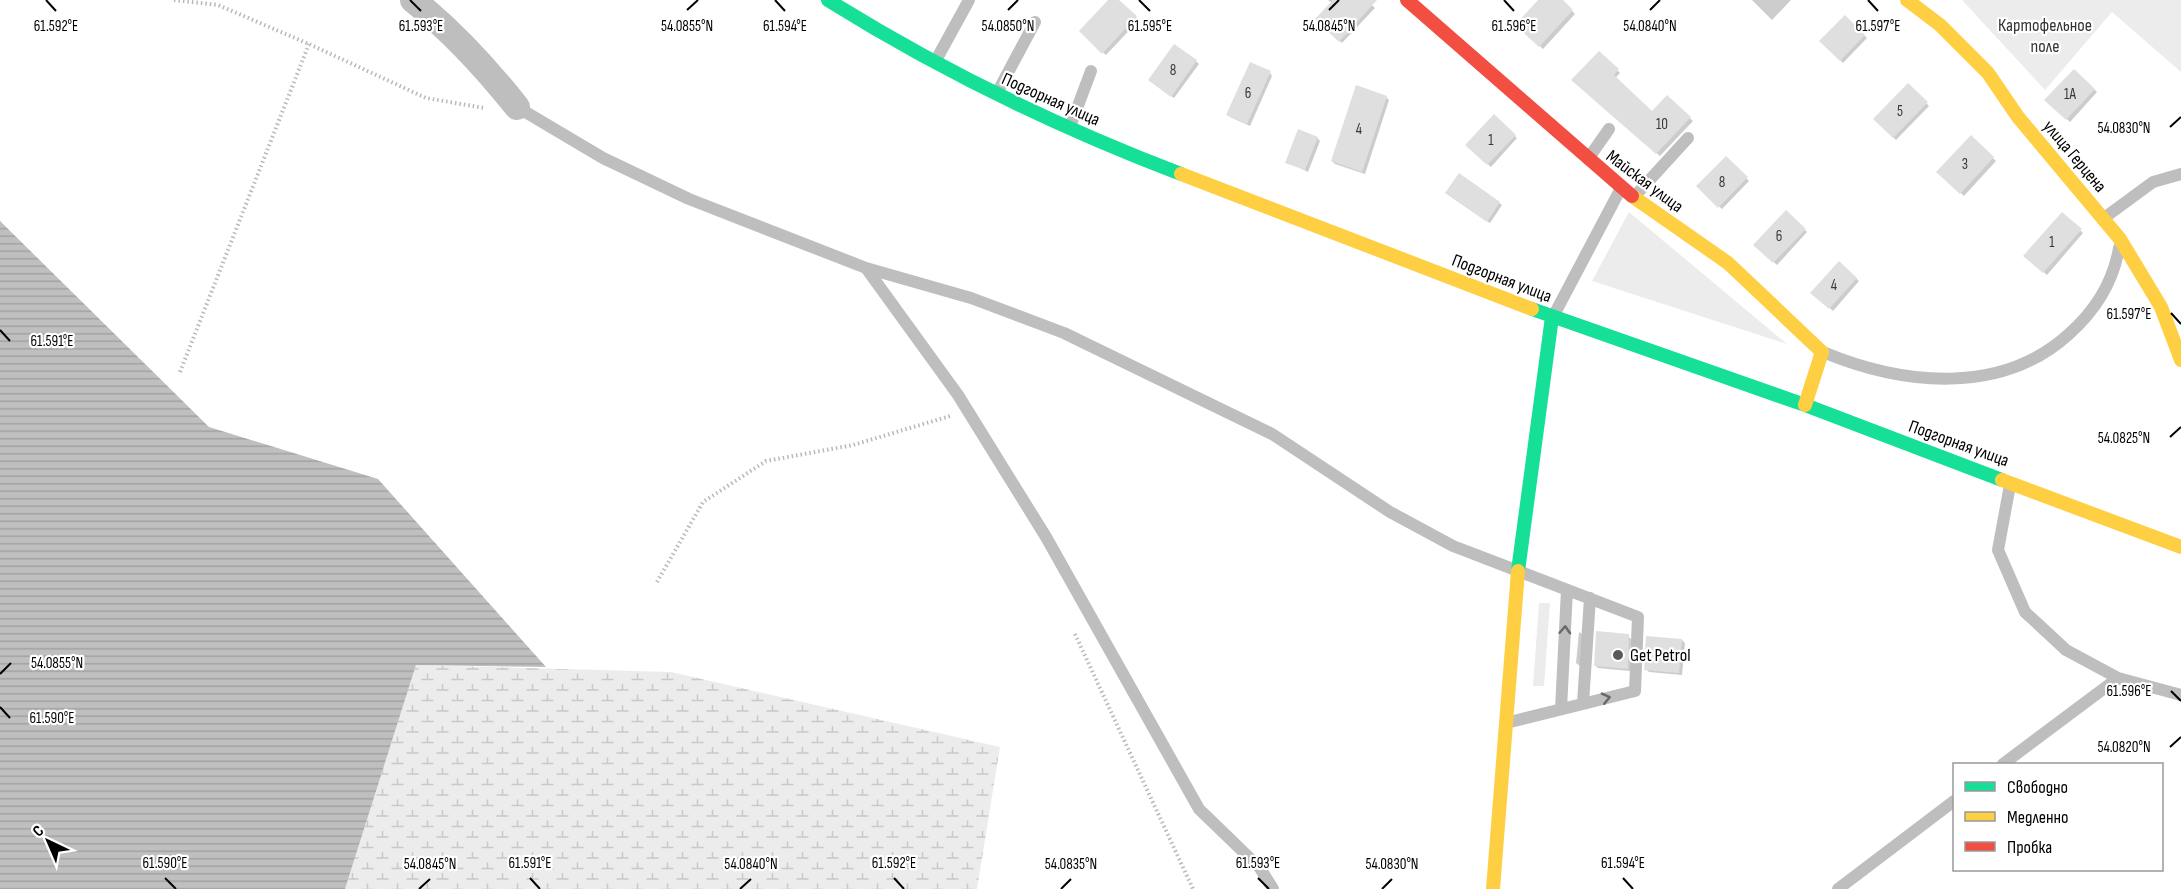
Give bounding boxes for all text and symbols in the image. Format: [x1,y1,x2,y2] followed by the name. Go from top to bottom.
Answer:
[1998,15,2092,57] park label: Картофельное поле
[34,17,78,36] text: 61.592°E
[399,17,443,36] text: 61.593°E
[661,17,713,36] text: 54.0855°N
[763,17,807,36] text: 61.594°E
[982,17,1034,36] text: 54.0850°N
[1128,17,1172,36] text: 61.595°E
[1303,17,1355,36] text: 54.0845°N
[1492,17,1536,36] text: 61.596°E
[1623,17,1677,36] text: 54.0840°N
[1856,17,1900,36] text: 61.597°E
[1170,61,1176,80] house number: 8
[999,68,1103,130] street label: Подгорная улица
[1245,84,1251,103] house number: 6
[2064,85,2077,104] house number: 1А
[1897,102,1903,121] house number: 5
[1656,115,1668,134] house number: 10
[2039,116,2111,197] street label: улица Герцена
[2097,119,2151,138] text: 54.0830°N
[1356,120,1362,139] house number: 4
[1488,131,1494,150] house number: 1
[1602,146,1687,217] street label: Майская улица
[1962,155,1968,174] house number: 3
[1719,173,1725,192] house number: 8
[1776,227,1782,246] house number: 6
[2049,233,2055,252] house number: 1
[1449,250,1555,307] street label: Подгорная улица
[1831,276,1837,295] house number: 4
[2107,305,2151,324] text: 61.597°E
[31,332,73,351] text: 61.591°E
[1906,416,2012,471] street label: Подгорная улица
[2098,429,2150,448] text: 54.0825°N
[1558,625,1571,634] one-way arrow
[1630,645,1691,666] place label: Get Petrol
[1611,648,1625,662] marker: Get Petrol
[31,654,83,673] text: 54.0855°N
[2107,682,2151,701] text: 61.596°E
[1601,692,1611,705] one-way arrow
[29,709,75,728] text: 61.590°E
[2097,738,2151,757] text: 54.0820°N
[1953,763,2163,871] legend
[2007,777,2068,798] text: Свободно
[2007,807,2069,828] text: Медленно
[18,811,78,871] north arrow
[29,822,48,841] text: С
[2007,837,2052,858] text: Пробка
[142,854,188,873] text: 61.590°E
[509,854,551,873] text: 61.591°E
[872,854,916,873] text: 61.592°E
[1236,854,1280,873] text: 61.593°E
[1601,854,1645,873] text: 61.594°E
[404,855,456,874] text: 54.0845°N
[724,855,778,874] text: 54.0840°N
[1045,855,1097,874] text: 54.0835°N
[1365,855,1419,874] text: 54.0830°N

